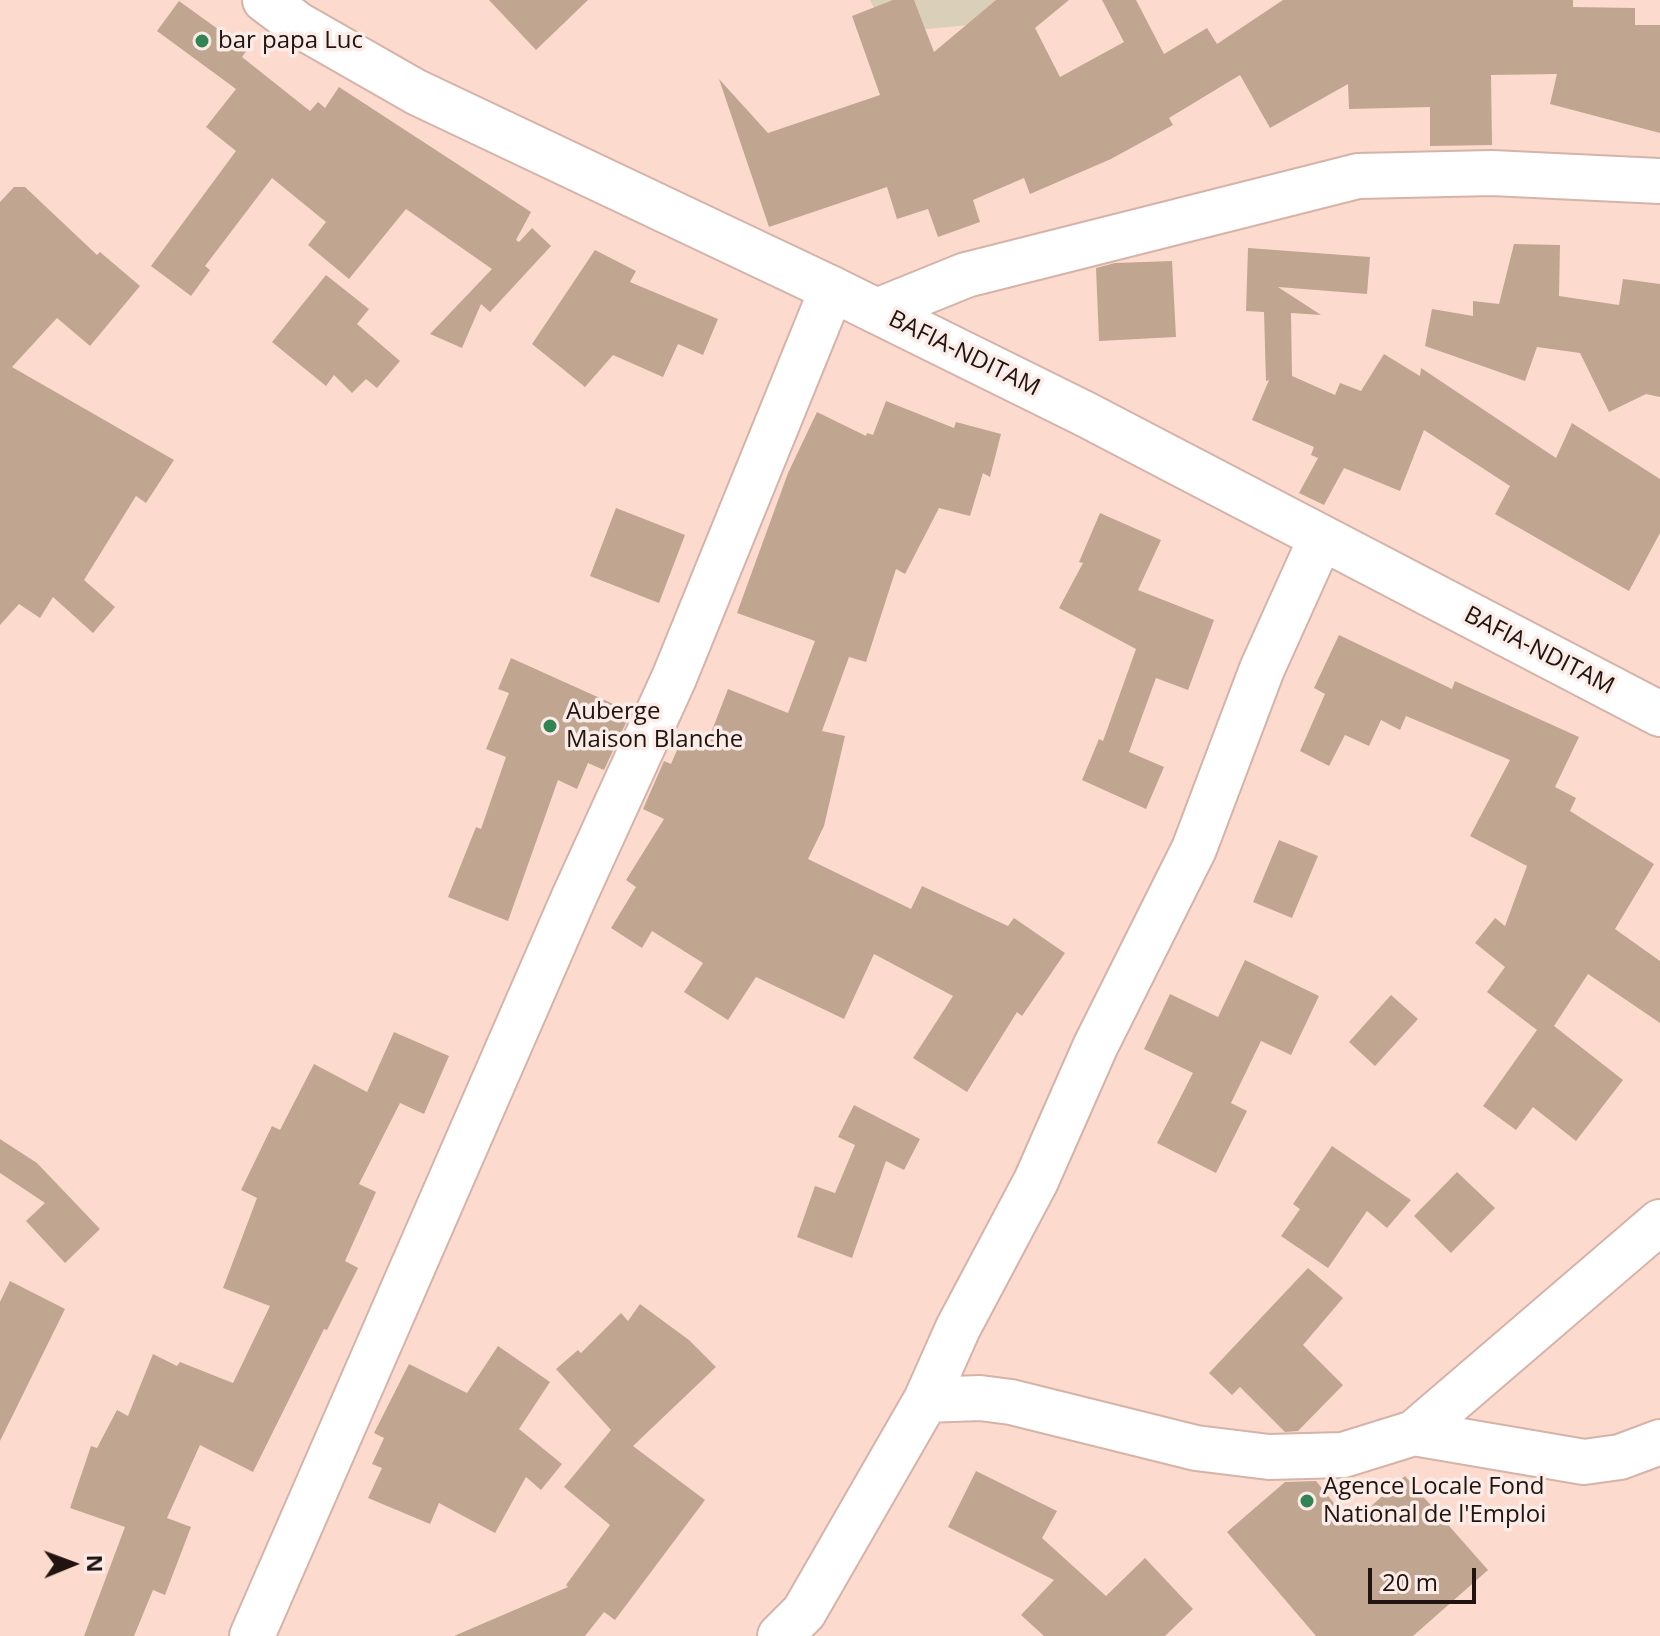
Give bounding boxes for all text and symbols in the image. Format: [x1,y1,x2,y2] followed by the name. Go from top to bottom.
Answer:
[218,27,363,55] place label: bar papa Luc
[193,32,211,50] marker: bar papa Luc
[884,305,1044,403] street label: BAFIA-NDITAM
[1459,601,1619,701] street label: BAFIA-NDITAM
[566,698,743,754] place label: Auberge Maison Blanche
[541,717,559,735] marker: Auberge Maison Blanche
[1323,1473,1546,1529] place label: Agence Locale Fond National de l'Emploi
[1298,1492,1316,1510] marker: Agence Locale Fond National de l'Emploi
[32,1524,112,1604] north arrow
[1372,1552,1480,1602] scale bar
[81,1554,111,1573] text: N
[1382,1565,1438,1598] text: 20 m

